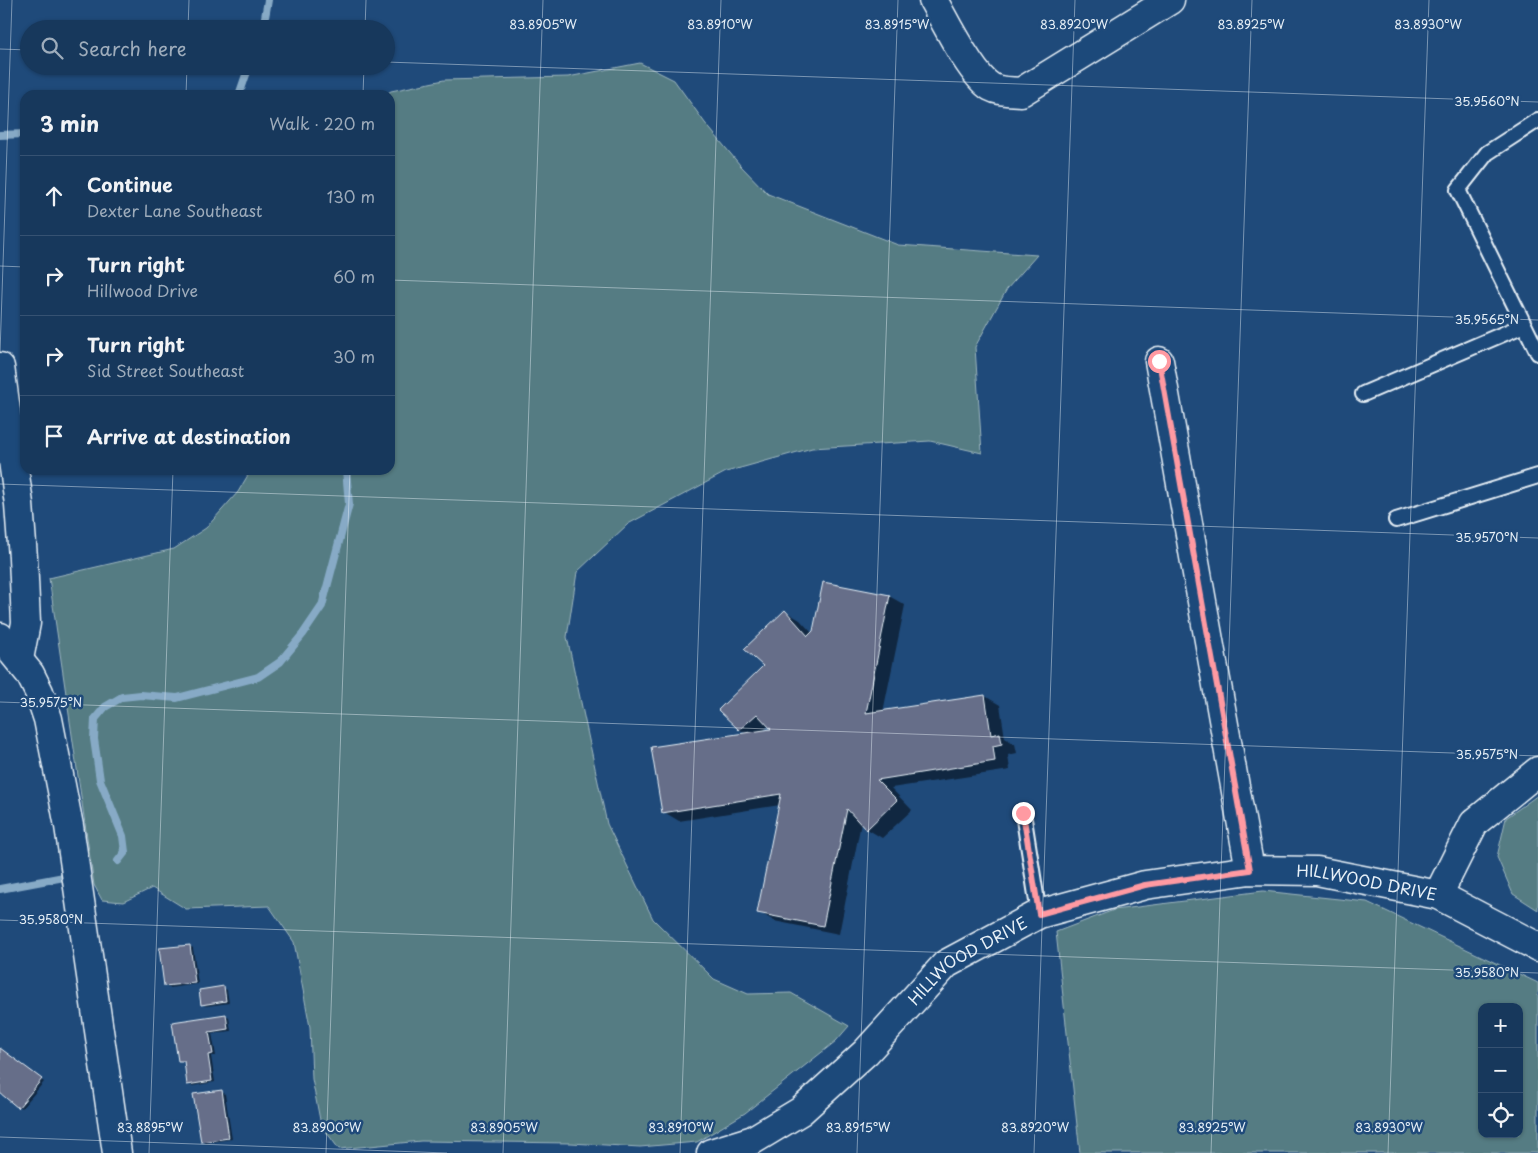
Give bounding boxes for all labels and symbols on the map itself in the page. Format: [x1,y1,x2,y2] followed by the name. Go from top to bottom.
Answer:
[509,15,577,33] text: 83.8905°W
[687,15,753,33] text: 83.8910°W
[865,15,930,33] text: 83.8915°W
[1040,15,1109,33] text: 83.8920°W
[1217,15,1285,33] text: 83.8925°W
[1394,15,1462,33] text: 83.8930°W
[1454,92,1520,110] text: 35.9560°N
[1455,310,1519,328] text: 35.9565°N
[1148,350,1171,373] route start
[1455,528,1519,546] text: 35.9570°N
[20,693,82,711] text: 35.9575°N
[1456,745,1518,763] text: 35.9575°N
[1012,802,1035,825] route end
[1296,858,1439,906] street label: HILLWOOD DRIVE
[19,910,83,928] text: 35.9580°N
[901,910,1031,1010] street label: HILLWOOD DRIVE
[1455,963,1519,981] text: 35.9580°N
[117,1118,184,1136] text: 83.8895°W
[293,1118,362,1136] text: 83.8900°W
[470,1118,538,1136] text: 83.8905°W
[648,1118,714,1136] text: 83.8910°W
[826,1118,891,1136] text: 83.8915°W
[1001,1118,1070,1136] text: 83.8920°W
[1178,1118,1246,1136] text: 83.8925°W
[1355,1118,1423,1136] text: 83.8930°W

